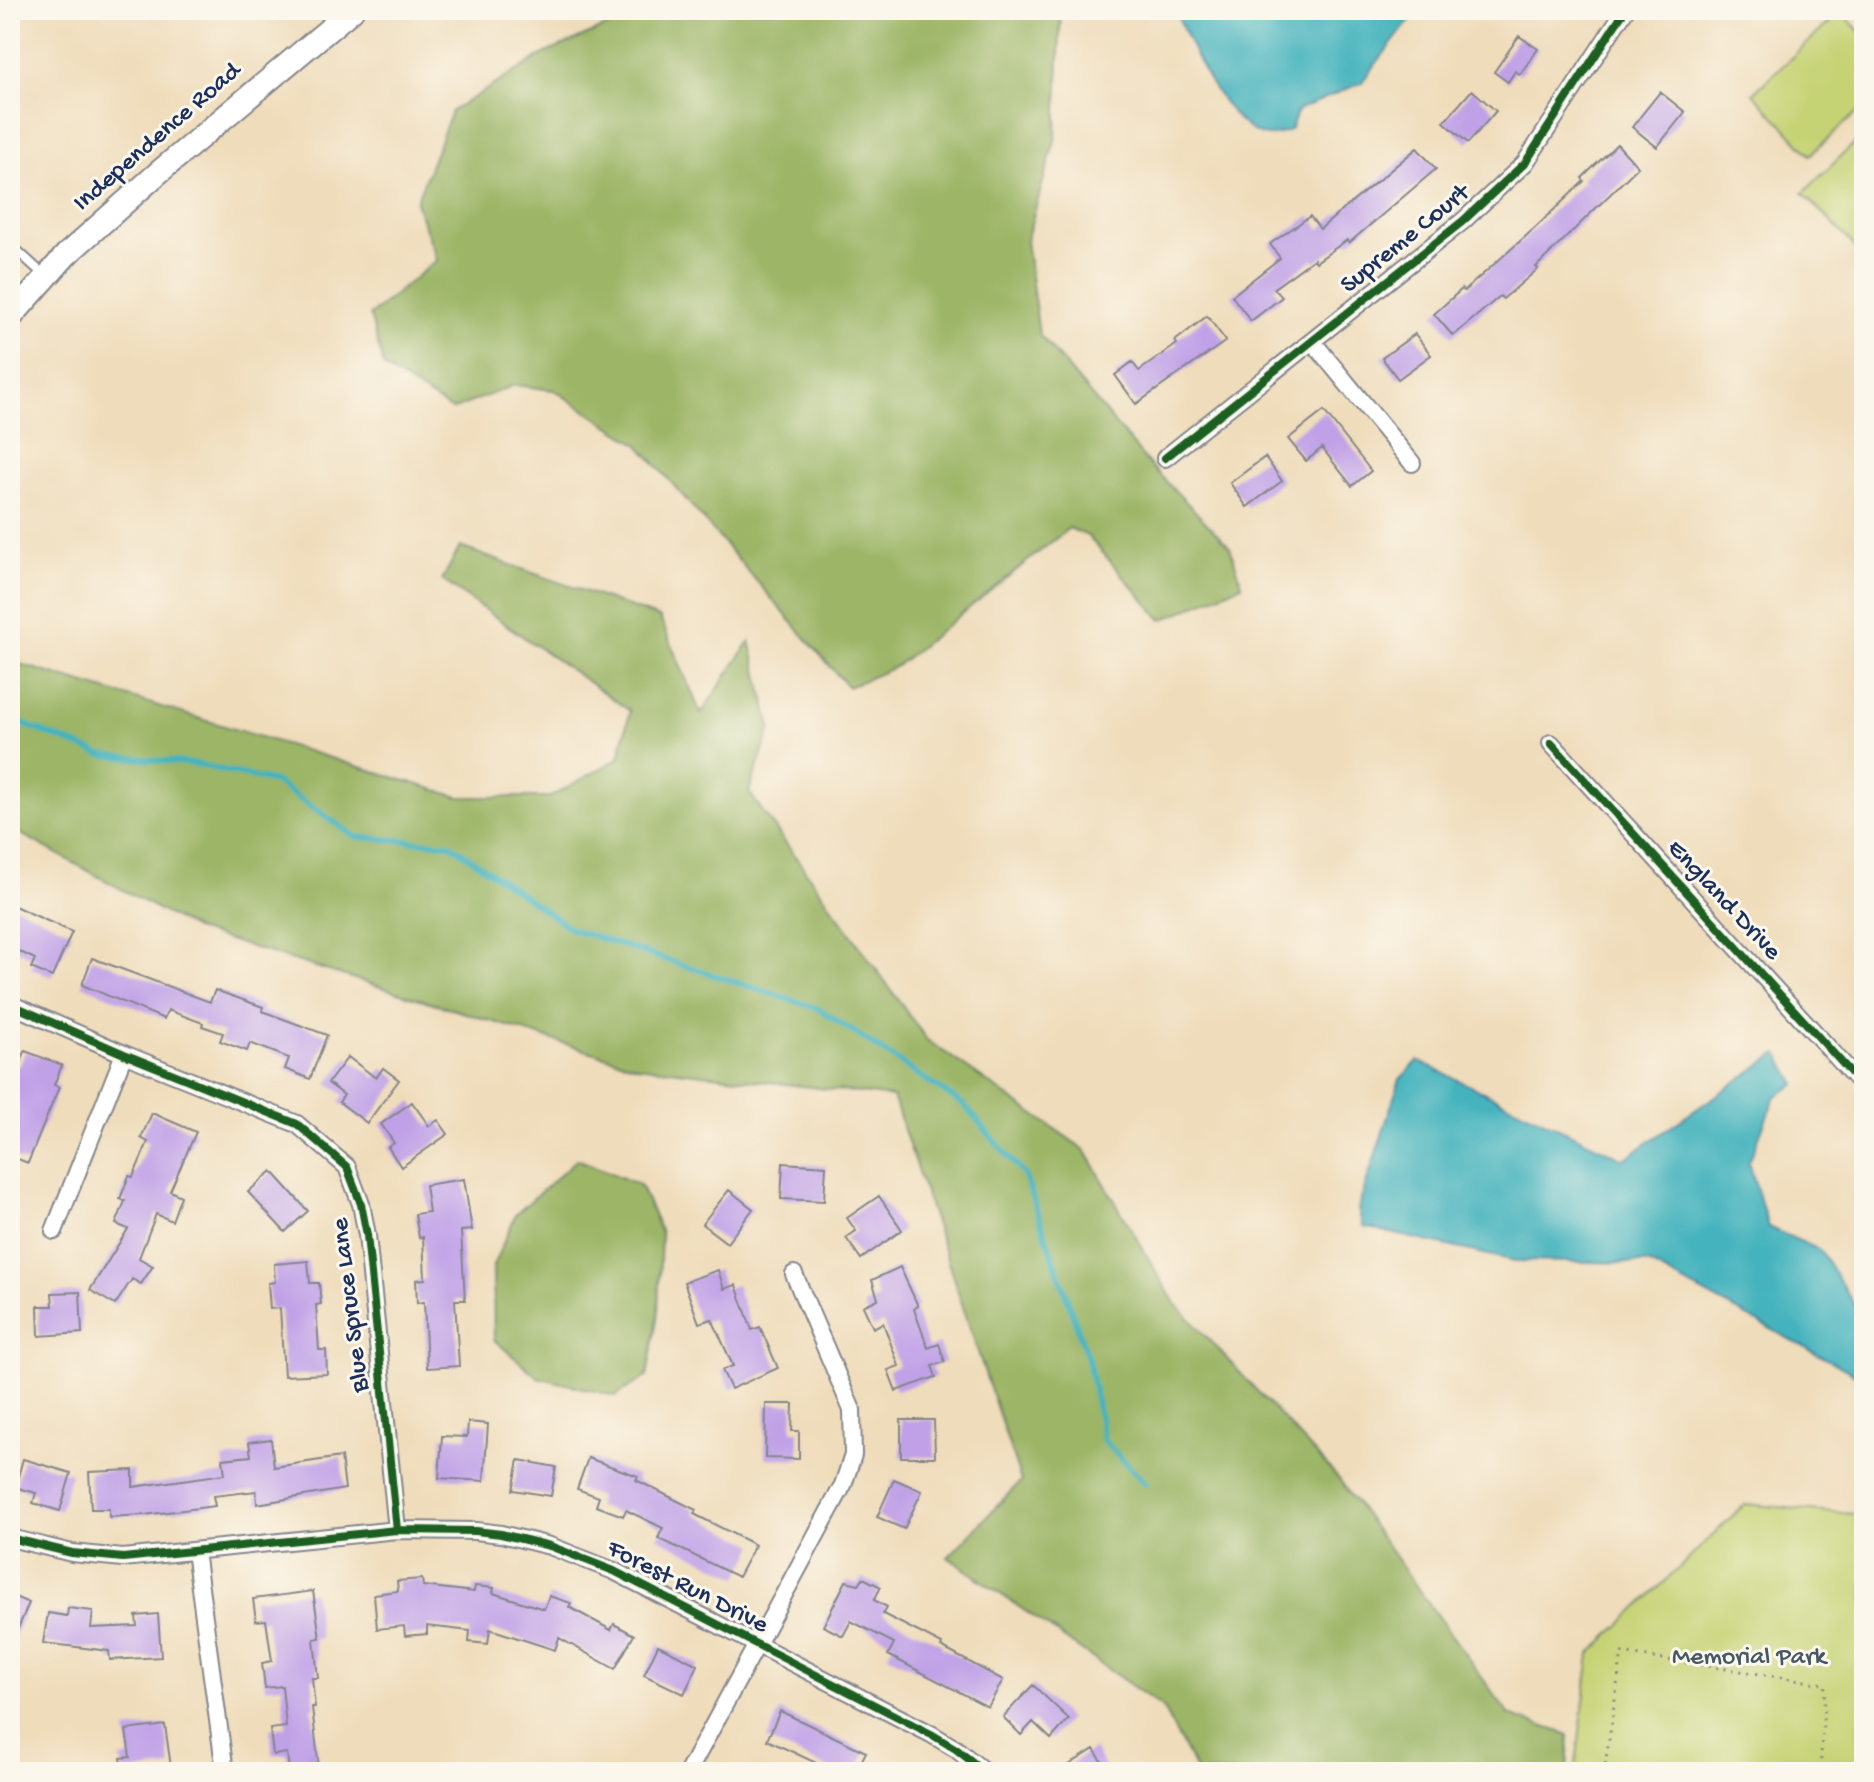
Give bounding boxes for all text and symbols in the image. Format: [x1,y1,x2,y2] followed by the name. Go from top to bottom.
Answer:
[68,56,250,219] street label: Independence Road
[1335,177,1479,302] street label: Supreme Court
[1659,834,1787,968] street label: England Drive
[326,1216,378,1395] street label: Blue Spruce Lane
[600,1534,773,1642] street label: Forest Run Drive
[1672,1643,1828,1674] park label: Memorial Park

